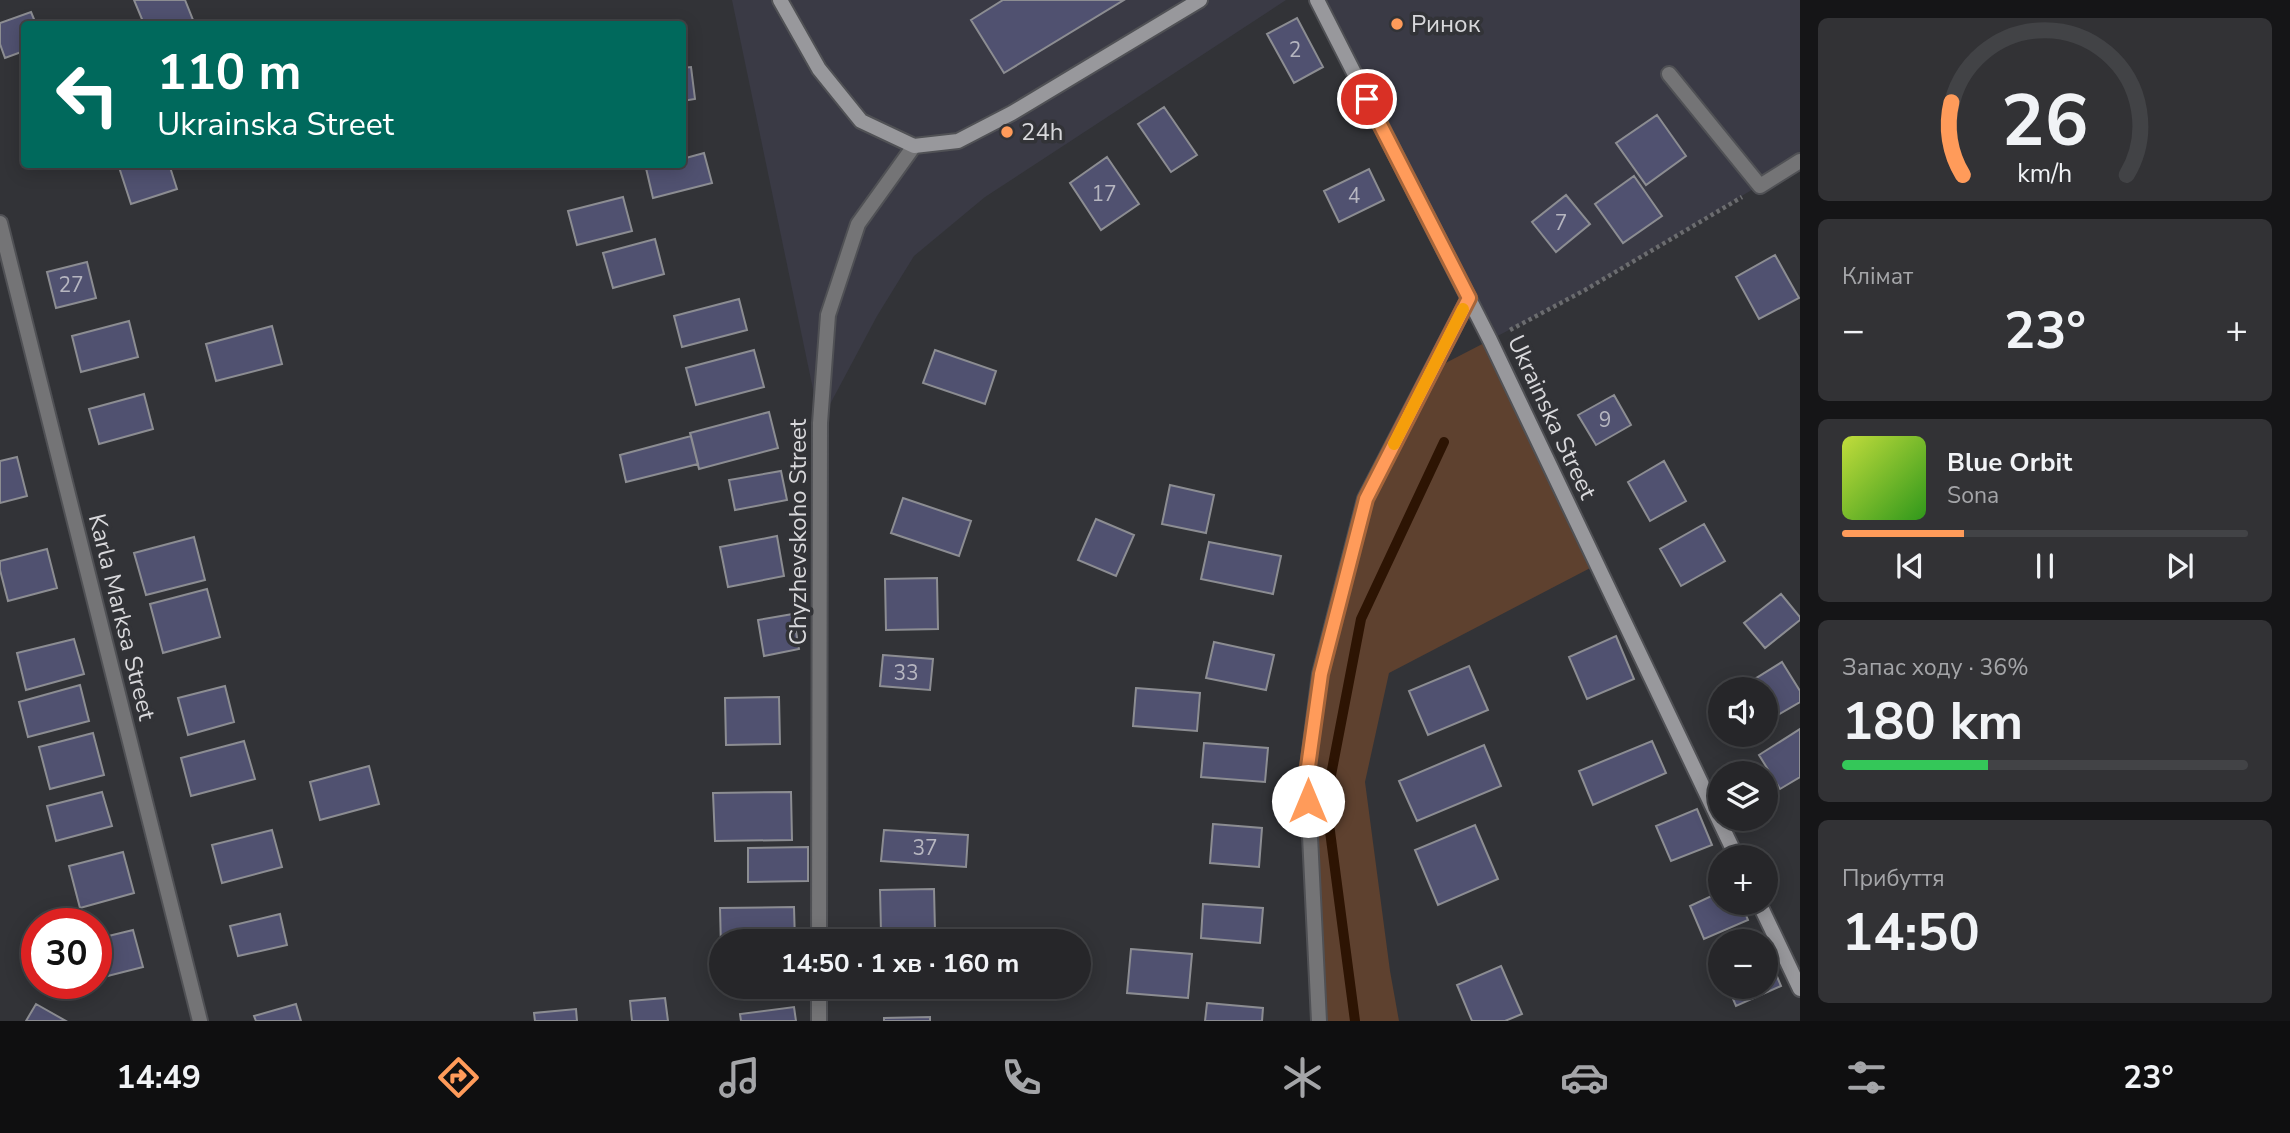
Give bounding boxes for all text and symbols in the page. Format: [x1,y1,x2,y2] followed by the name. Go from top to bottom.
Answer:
[1411,8,1481,40] place label: Ринок
[1389,16,1405,32] marker: Ринок
[1289,36,1301,64] house number: 2
[157,39,301,106] text: 110 m
[42,49,133,140] icon: left
[1337,69,1397,129] pin
[2001,72,2089,172] text: 26
[1348,80,1386,118] icon: arrive
[157,103,394,146] text: Ukrainska Street
[1021,116,1063,148] place label: 24h
[999,124,1015,140] marker: 24h
[2017,157,2073,191] text: km/h
[1091,180,1117,208] house number: 17
[1348,182,1360,210] house number: 4
[1555,209,1567,237] house number: 7
[1842,261,1913,292] text: Клімат
[58,271,84,299] house number: 27
[2004,295,2086,366] text: 23°
[1842,305,1865,356] text: −
[2225,305,2248,356] text: +
[1500,330,1604,505] street label: Ukrainska Street
[1599,406,1611,434] house number: 9
[782,418,814,645] street label: Chyzhevskoho Street
[1947,445,2072,480] text: Blue Orbit
[1947,480,1999,511] text: Sona
[81,510,163,724] street label: Karla Marksa Street
[1891,547,1929,585] icon: previous
[2026,547,2064,585] icon: pause
[2161,547,2199,585] icon: next
[1842,652,2029,683] text: Запас ходу · 36%
[893,659,919,687] house number: 33
[1708,677,1778,999] map controls
[1708,677,1778,747] button: sound
[1842,686,2023,757] text: 180 km
[1708,761,1778,831] button: layers
[1271,764,1345,838] position arrow
[912,834,938,862] house number: 37
[1708,845,1778,915] button: +
[1842,863,1945,894] text: Прибуття
[1842,897,1980,968] text: 14:50
[21,908,112,999] speed limit sign: 30
[1708,929,1778,999] button: −
[781,946,1019,981] text: 14:50 · 1 хв · 160 m
[434,1053,483,1102] icon: directions
[715,1053,764,1102] icon: music
[997,1053,1046,1102] icon: phone
[1278,1053,1327,1102] icon: climate
[1560,1053,1609,1102] icon: car
[1842,1053,1891,1102] icon: filters
[116,1056,201,1099] text: 14:49
[2123,1056,2174,1099] text: 23°

